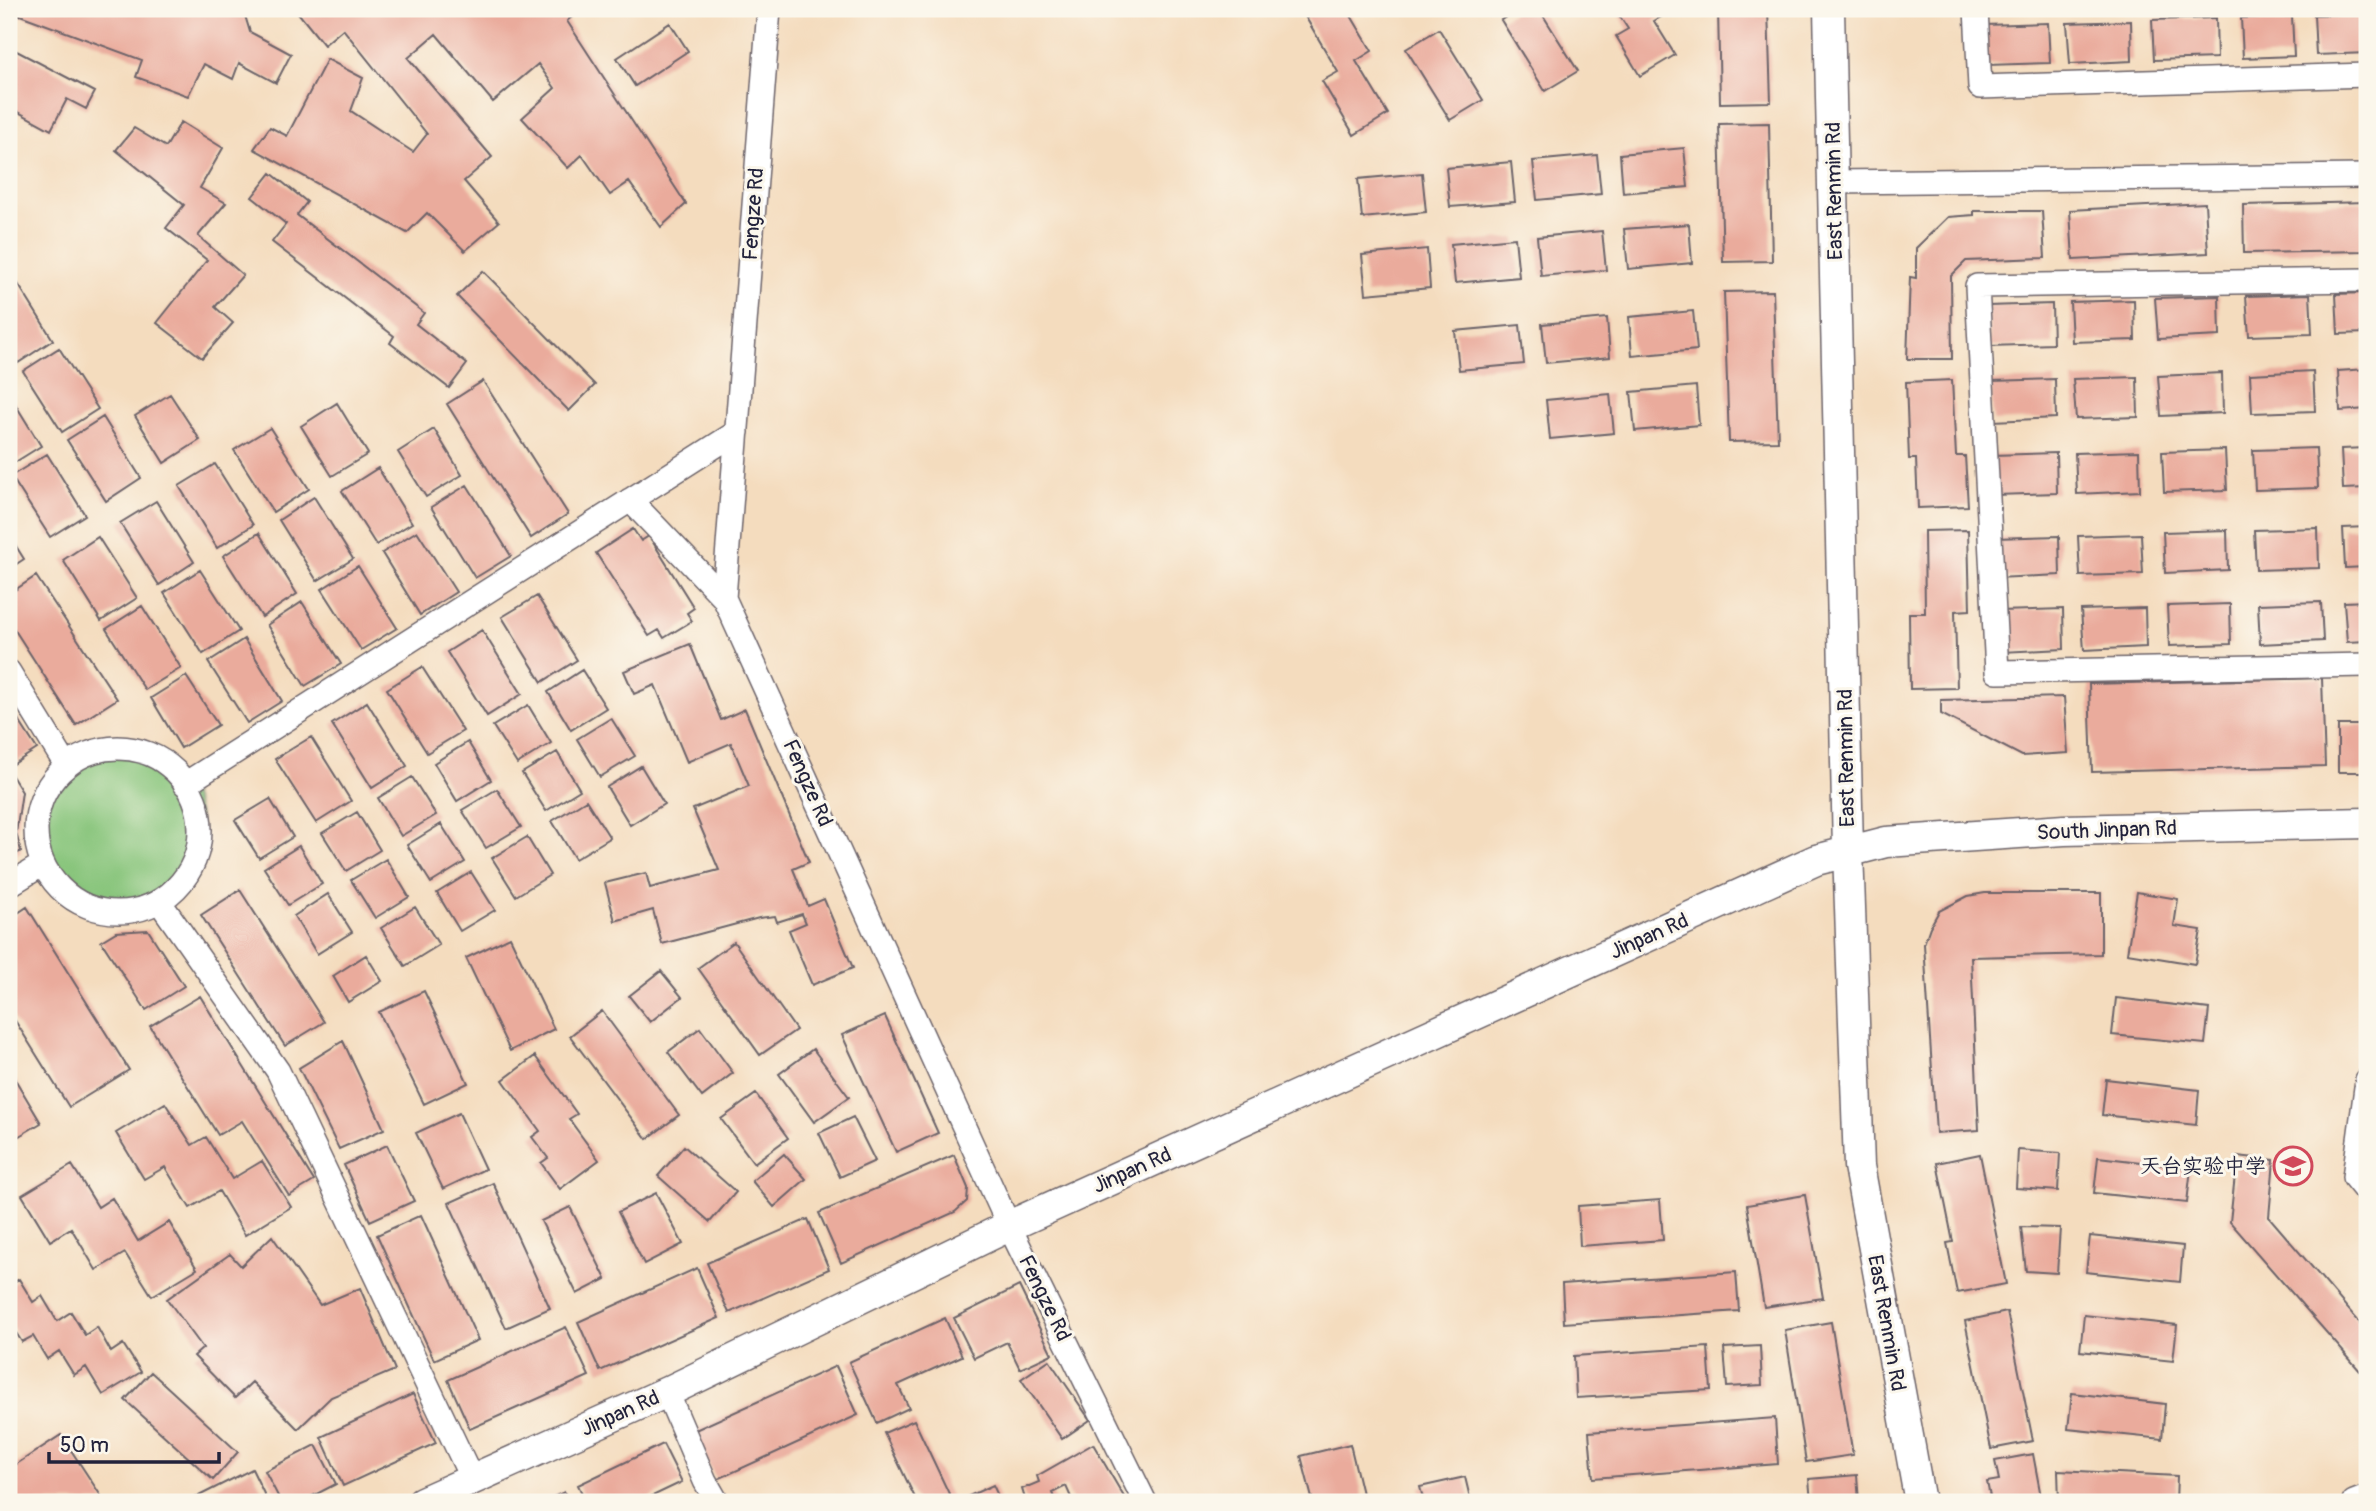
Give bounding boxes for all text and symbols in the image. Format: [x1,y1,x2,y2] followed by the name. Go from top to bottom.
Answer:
[1820,122,1849,260] street label: East Renmin Rd
[737,167,770,261] street label: Fengze Rd
[1832,689,1861,827] street label: East Renmin Rd
[776,735,839,831] street label: Fengze Rd
[2036,815,2178,846] street label: South Jinpan Rd
[1606,907,1693,966] street label: Jinpan Rd
[1089,1141,1176,1200] street label: Jinpan Rd
[2272,1145,2314,1187] school or university icon: 天台实验中学
[2140,1153,2266,1180] place label: 天台实验中学
[1012,1251,1077,1346] street label: Fengze Rd
[1861,1253,1912,1393] street label: East Renmin Rd
[577,1384,664,1443] street label: Jinpan Rd
[49,1420,219,1464] scale bar
[60,1432,109,1459] text: 50 m

